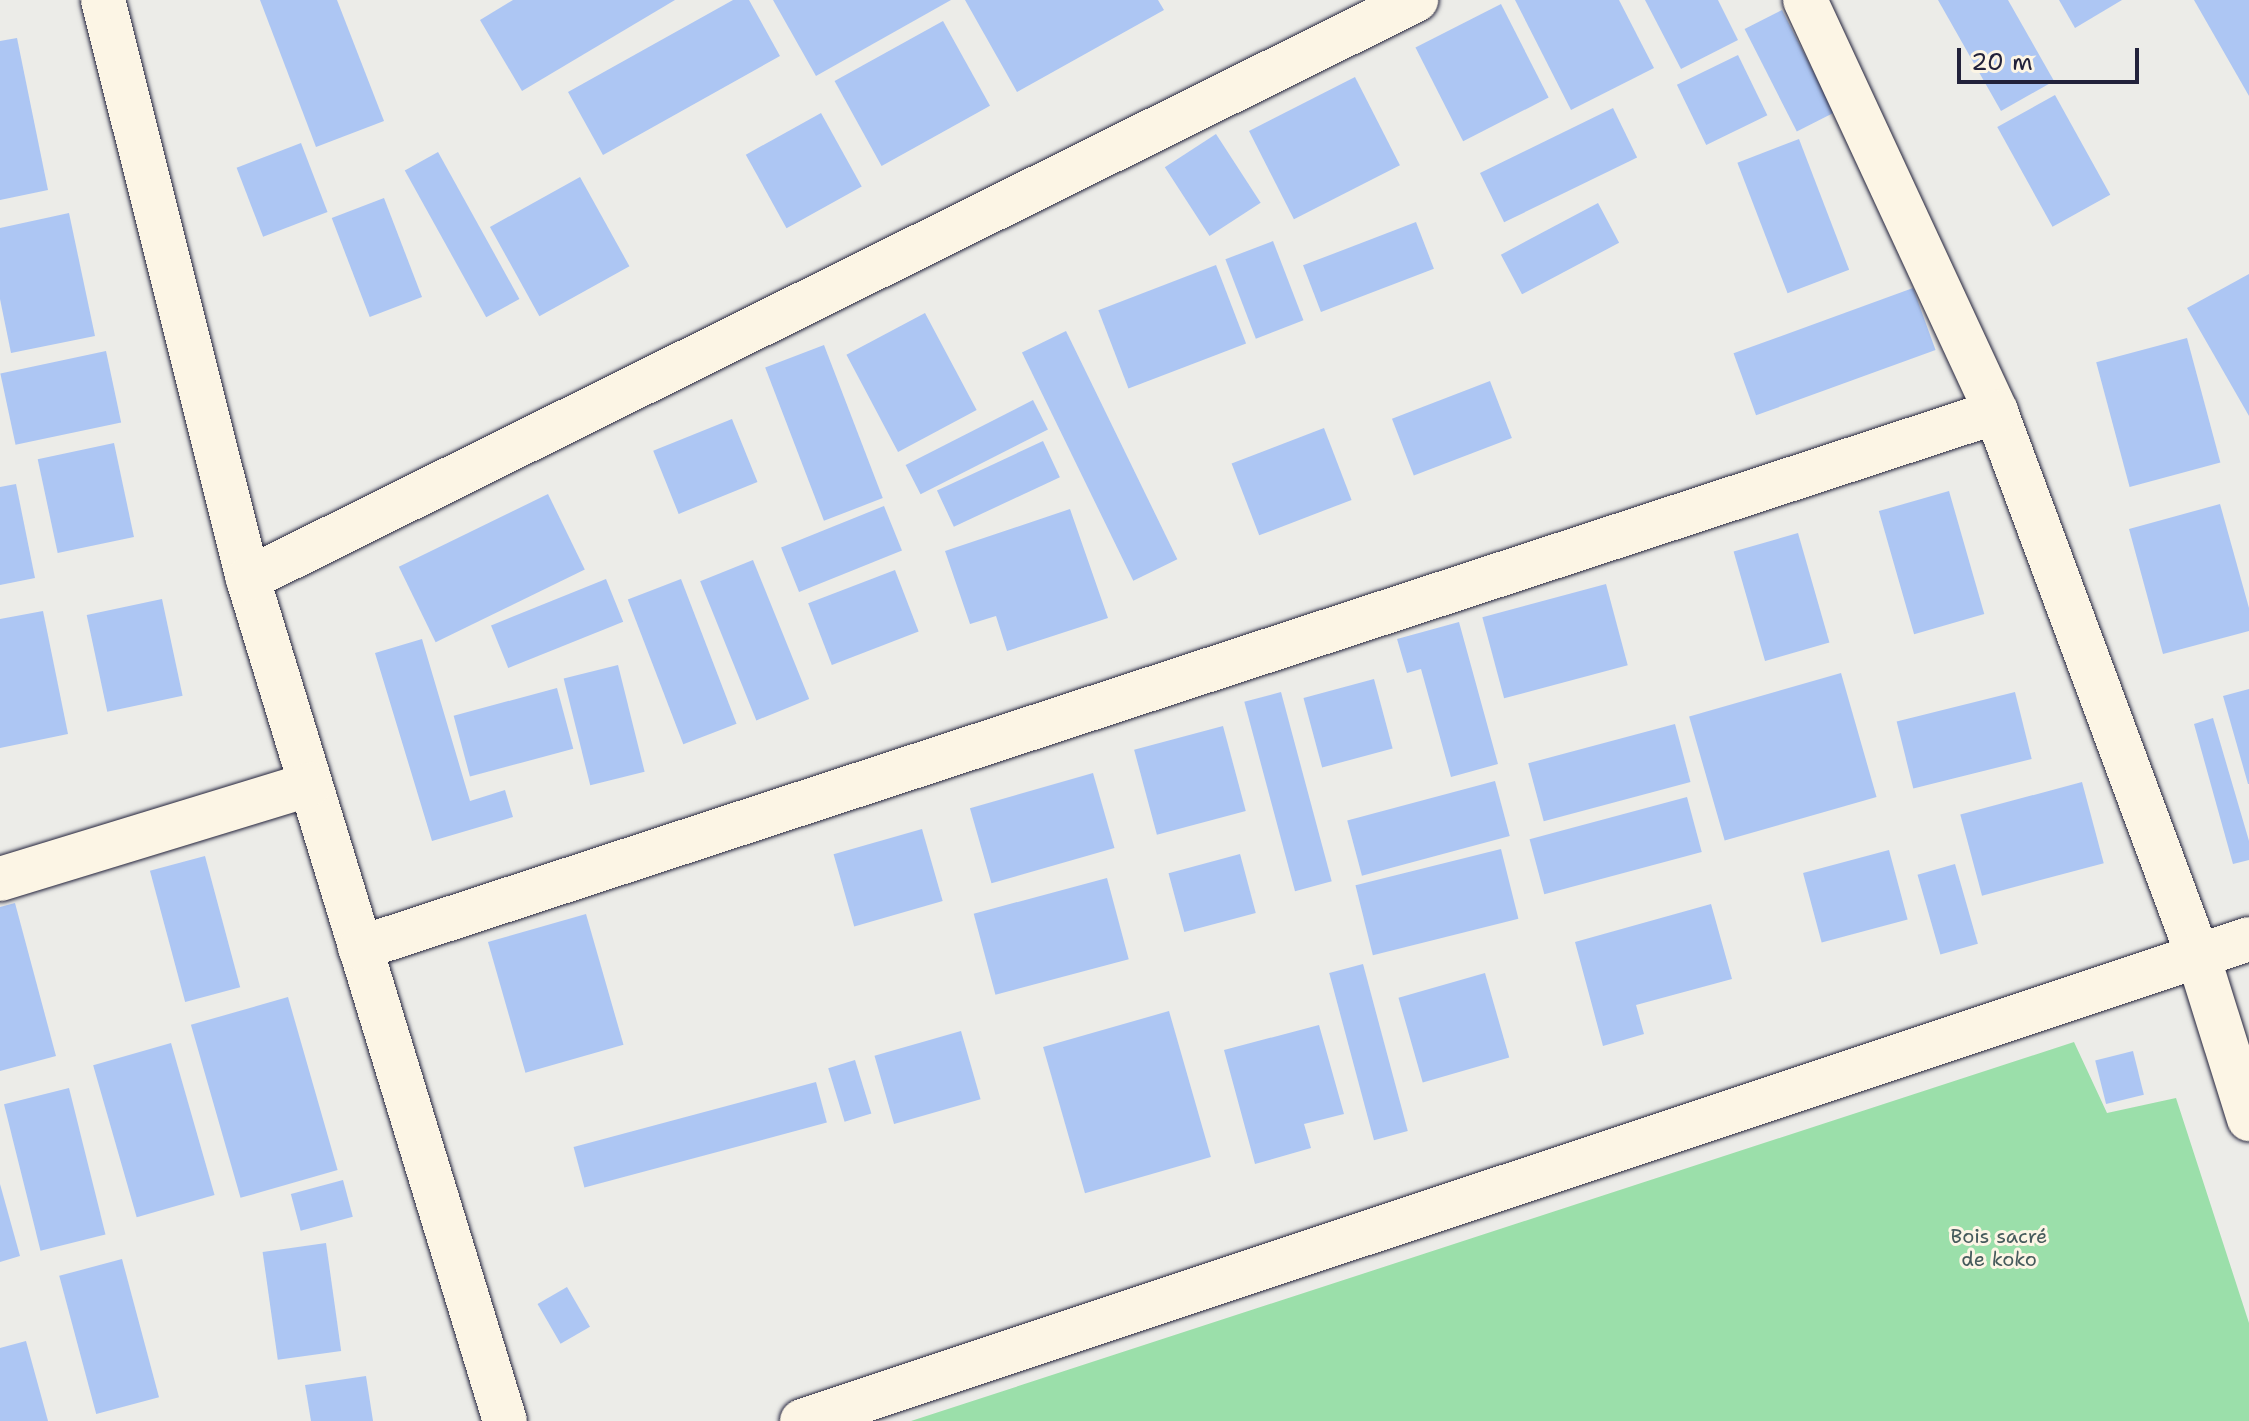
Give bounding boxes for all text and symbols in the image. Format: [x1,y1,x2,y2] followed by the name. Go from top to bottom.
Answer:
[1961,32,2143,82] scale bar
[1971,46,2033,78] text: 20 m
[1951,1225,2047,1272] park label: Bois sacré de koko

